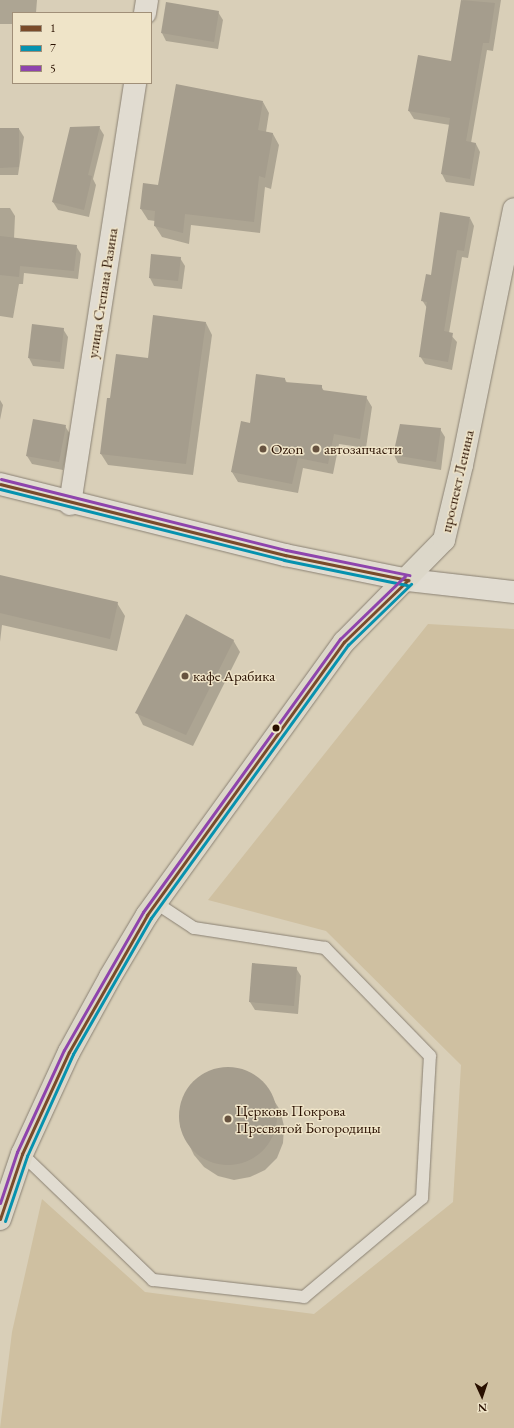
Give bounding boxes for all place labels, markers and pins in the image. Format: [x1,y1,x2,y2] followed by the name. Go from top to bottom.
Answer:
[271,440,303,458] place label: Ozon
[324,440,402,458] place label: автозапчасти
[258,444,268,454] marker: Ozon
[311,444,321,454] marker: автозапчасти
[193,667,275,685] place label: кафе Арабика
[180,671,190,681] marker: кафе Арабика
[271,723,281,733] unlabelled marker
[236,1101,381,1136] place label: Церковь Покрова Пресвятой Богородицы
[223,1114,233,1124] marker: Церковь Покрова Пресвятой Богородицы

